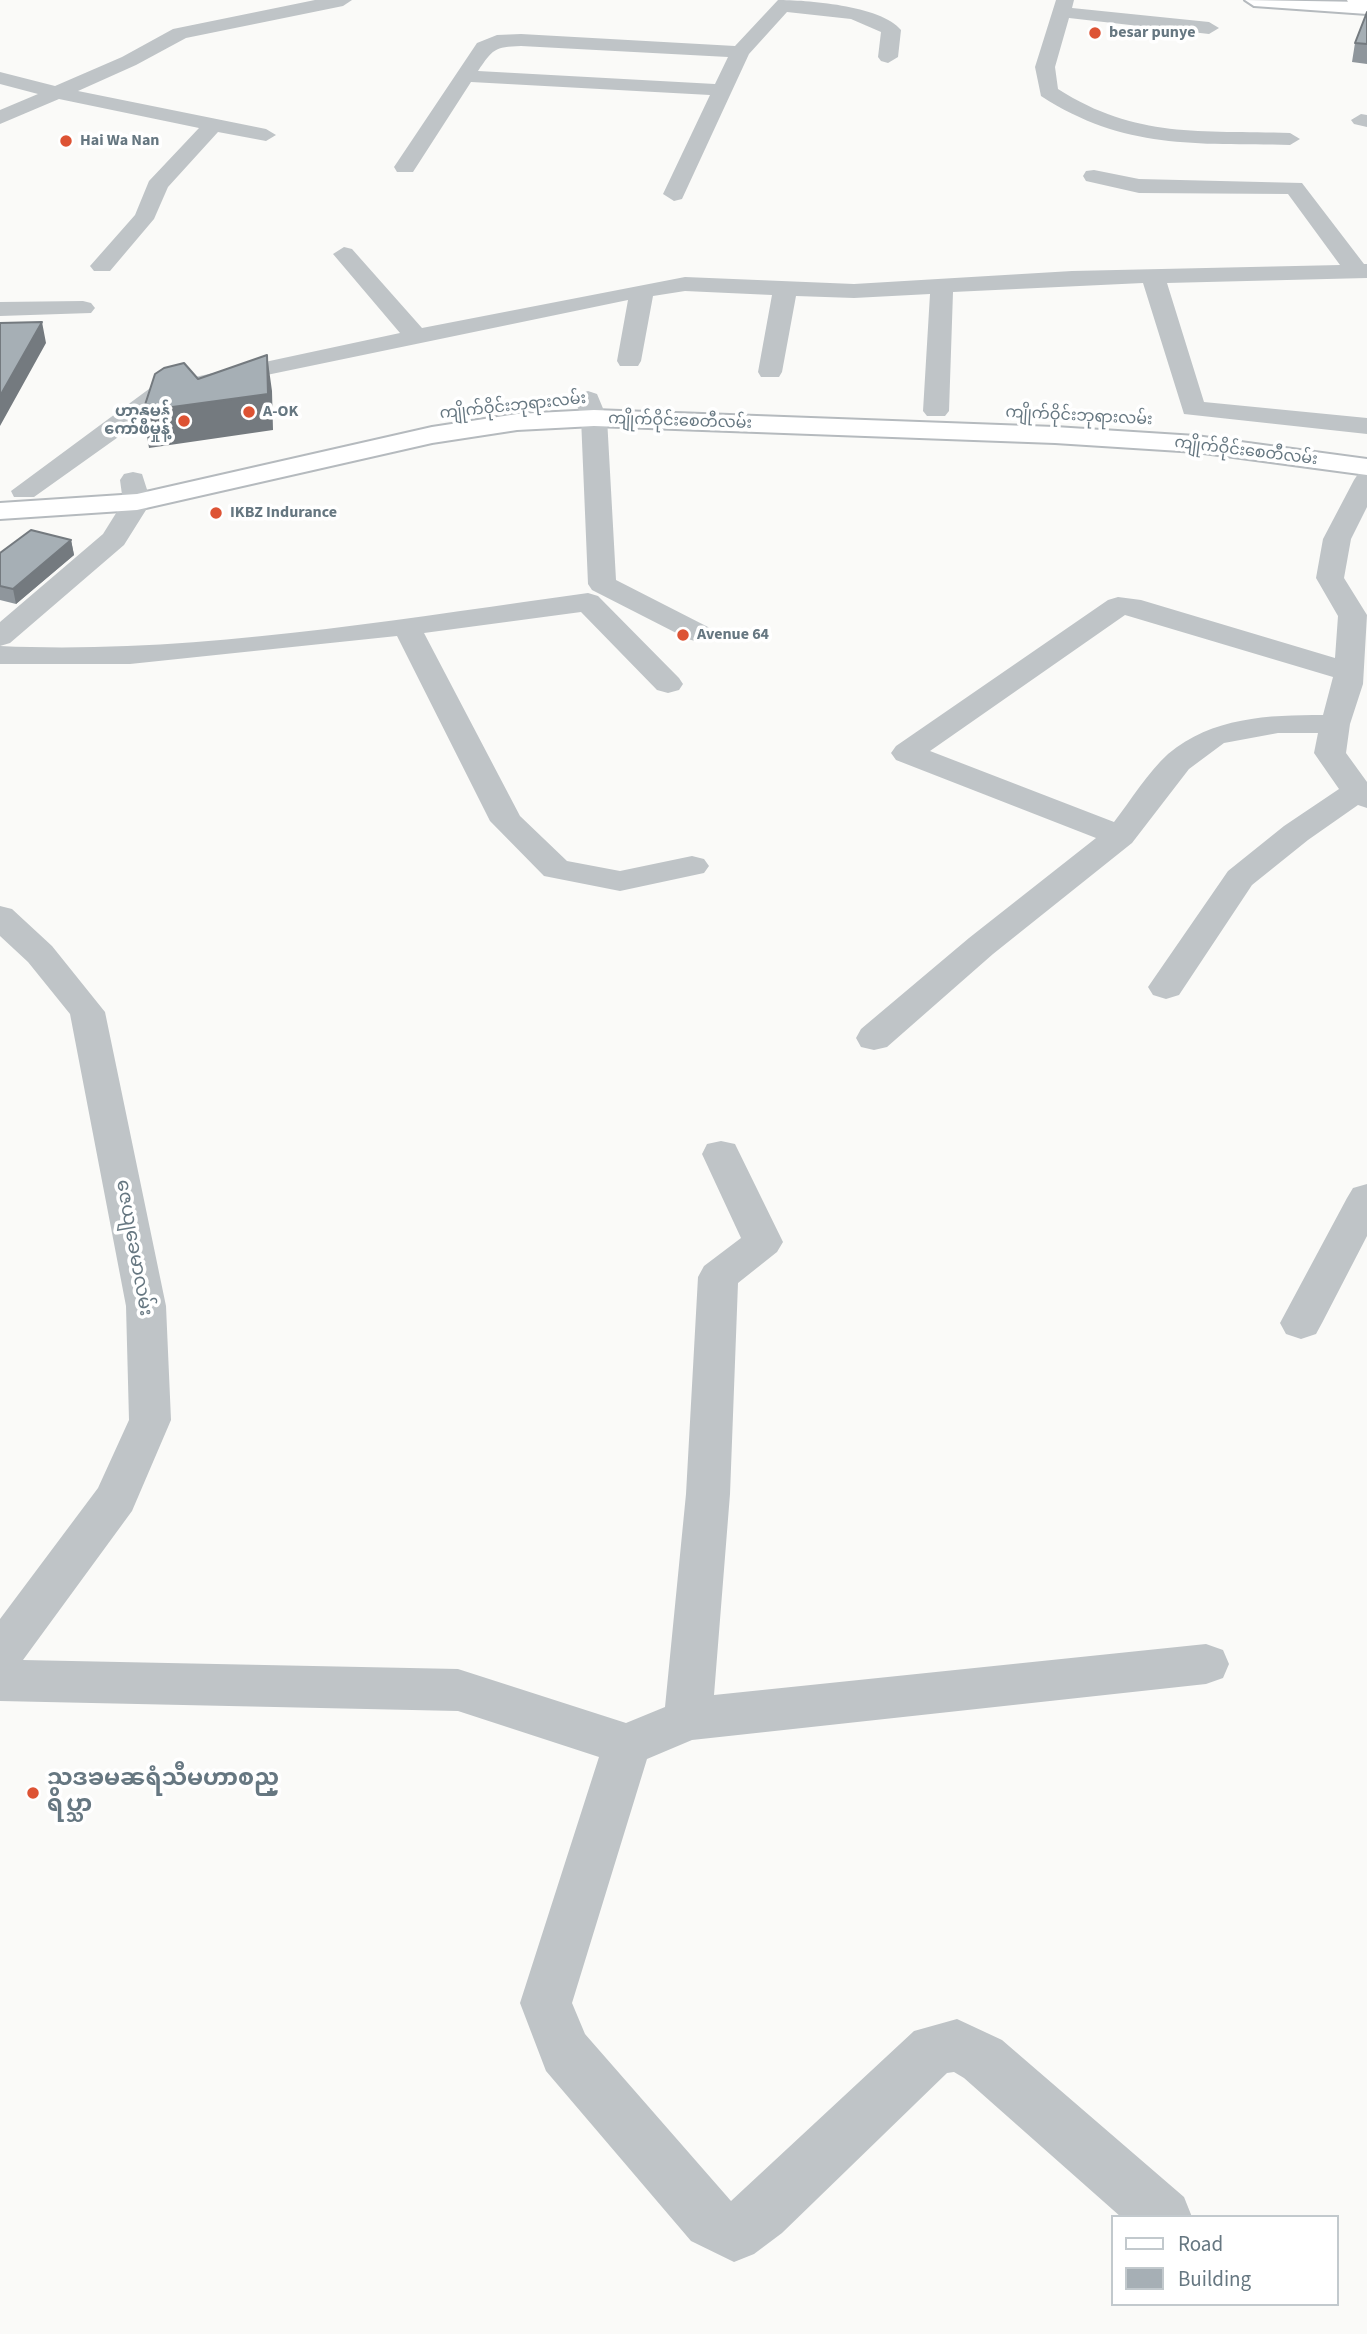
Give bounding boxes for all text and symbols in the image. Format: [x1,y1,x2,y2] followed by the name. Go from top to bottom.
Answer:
[1109,23,1195,43] place label: besar punye
[1087,25,1103,41] marker: besar punye
[80,131,160,151] place label: Hai Wa Nan
[58,133,74,149] marker: Hai Wa Nan
[439,390,587,424] street label: ကျိုက်ဝိုင်းဘုရားလမ်း
[104,402,170,440] place label: ဟာနုမန် ကော်ဖီမှုန့်
[263,402,298,422] place label: A-OK
[241,404,257,420] marker: A-OK
[1005,404,1153,430] street label: ကျိုက်ဝိုင်းဘုရားလမ်း
[608,410,752,434] street label: ကျိုက်ဝိုင်းစေတီလမ်း
[176,413,192,429] marker: ဟာနုမန် ကော်ဖီမှုန့်
[1173,434,1319,470] street label: ကျိုက်ဝိုင်းစေတီလမ်း
[230,503,337,523] place label: IKBZ Indurance
[208,505,224,521] marker: IKBZ Indurance
[697,625,769,645] place label: Avenue 64
[675,627,691,643] marker: Avenue 64
[110,1178,156,1318] street label: ဇေယျခေမာလမ်း
[47,1766,279,1820] place label: သဒၶမၼရံသီမဟာစည္ ရိပ္သာ
[25,1785,41,1801] marker: သဒၶမၼရံသီမဟာစည္ ရိပ္သာ
[1112,2215,1339,2306] legend
[1178,2229,1223,2259] text: Road
[1178,2264,1251,2294] text: Building

